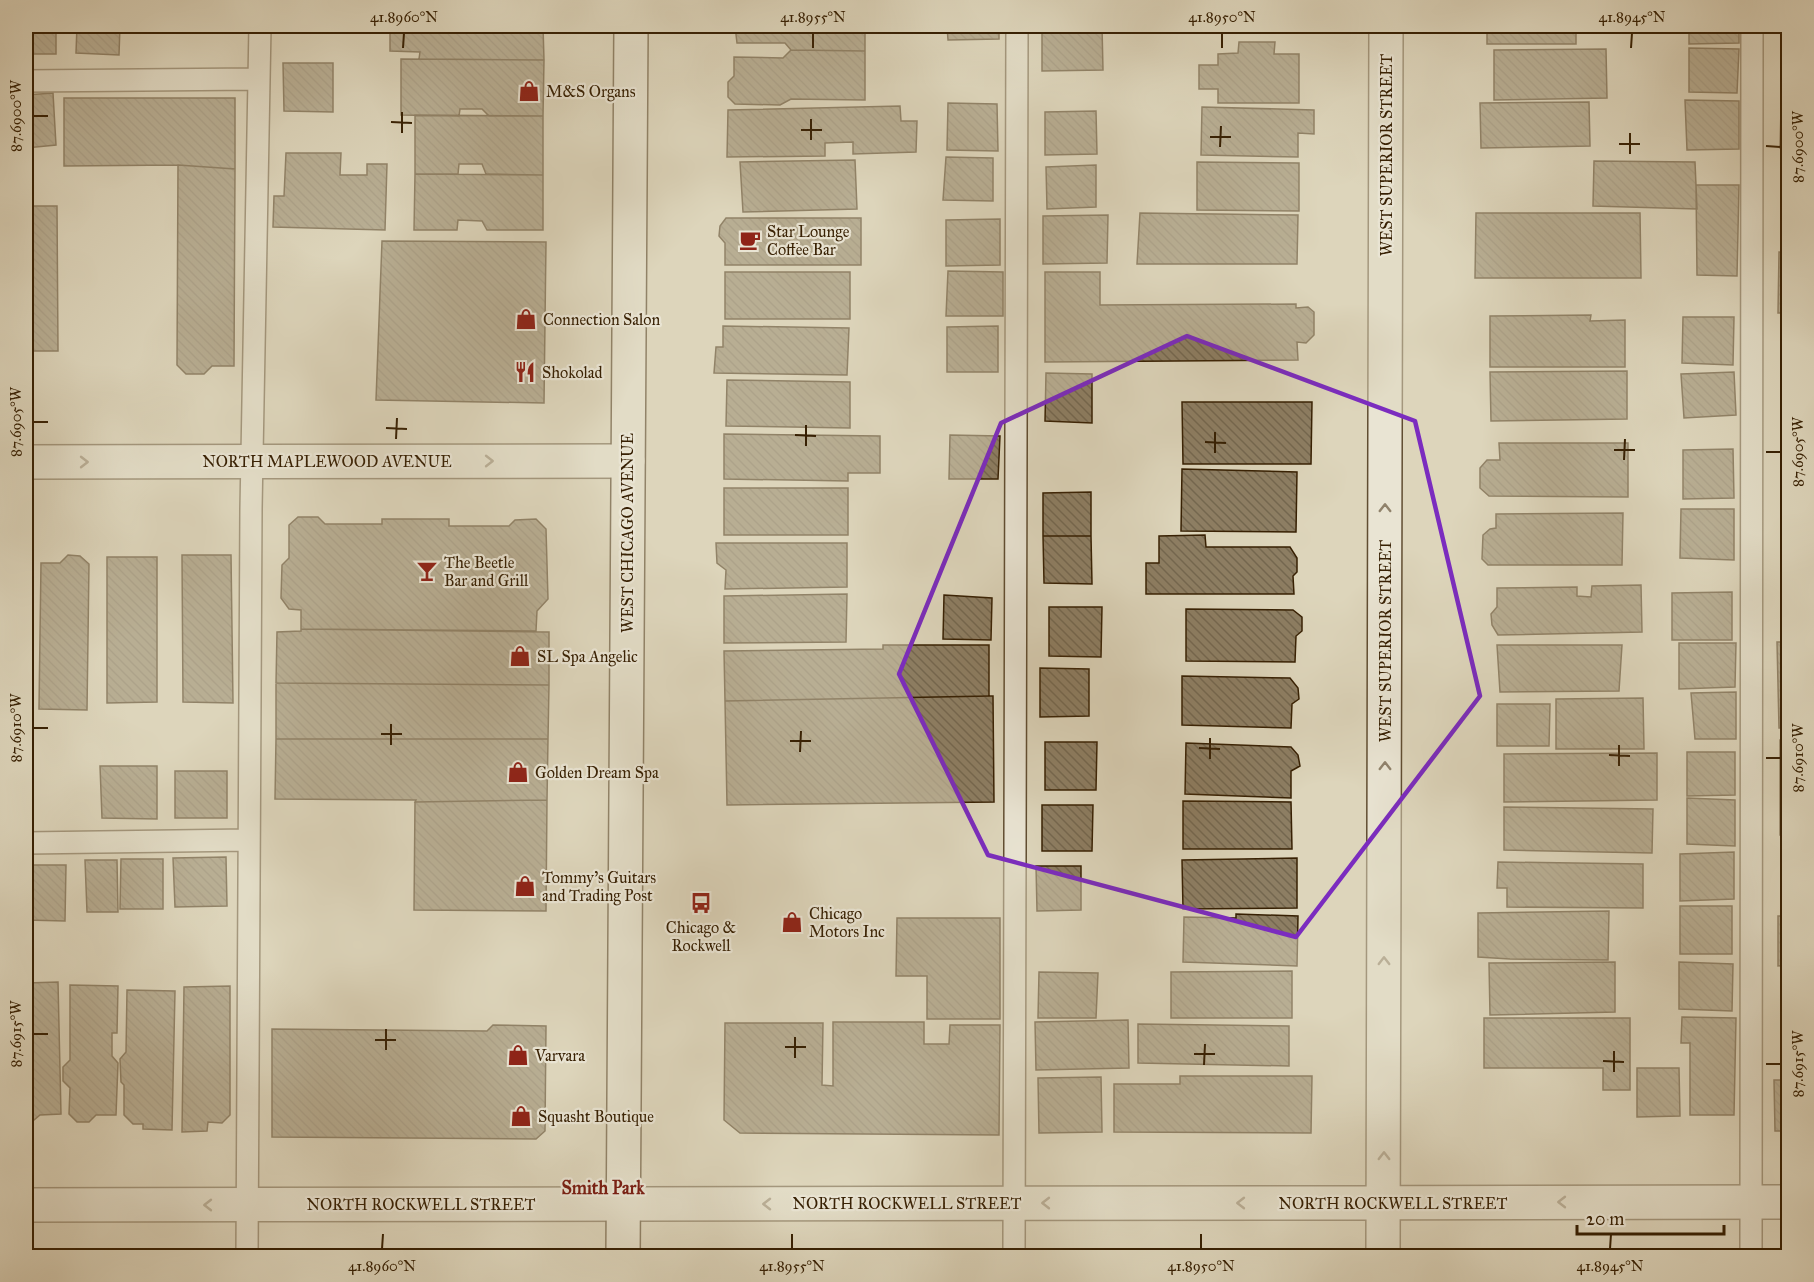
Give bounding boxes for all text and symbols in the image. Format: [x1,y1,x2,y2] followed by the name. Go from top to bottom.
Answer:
[370,8,438,26] text: 41.8960°N
[780,8,846,26] text: 41.8955°N
[1188,8,1256,26] text: 41.8950°N
[1599,8,1666,26] text: 41.8945°N
[1377,54,1396,256] street label: WEST SUPERIOR STREET
[7,79,25,152] text: 87.6900°W
[517,79,541,103] shop icon: M&S Organs
[546,82,636,102] place label: M&S Organs
[1789,110,1807,183] text: 87.6900°W
[767,222,850,259] place label: Star Lounge Coffee Bar
[738,228,762,252] cafe icon: Star Lounge Coffee Bar
[514,307,538,331] shop icon: Connection Salon
[543,310,660,329] place label: Connection Salon
[513,360,537,384] restaurant icon: Shokolad
[542,363,603,382] place label: Shokolad
[7,386,25,457] text: 87.6905°W
[1789,416,1807,487] text: 87.6905°W
[618,433,637,633] street label: WEST CHICAGO AVENUE
[202,452,452,471] street label: NORTH MAPLEWOOD AVENUE
[484,455,493,467] one-way arrow
[79,456,88,468] one-way arrow
[1379,504,1391,513] one-way arrow
[1376,540,1395,742] street label: WEST SUPERIOR STREET
[444,553,529,590] place label: The Beetle Bar and Grill
[415,559,439,583] bar icon: The Beetle Bar and Grill
[508,644,532,668] shop icon: SL Spa Angelic
[537,647,638,667] place label: SL Spa Angelic
[7,693,25,762] text: 87.6910°W
[1789,723,1807,792] text: 87.6910°W
[506,760,530,784] shop icon: Golden Dream Spa
[1379,762,1391,771] one-way arrow
[535,763,659,782] place label: Golden Dream Spa
[542,868,656,906] place label: Tommy's Guitars and Trading Post
[513,874,537,898] shop icon: Tommy's Guitars and Trading Post
[689,891,713,915] bus stop icon: Chicago & Rockwell
[809,904,885,941] place label: Chicago Motors Inc
[780,910,804,934] shop icon: Chicago Motors Inc
[666,918,737,955] place label: Chicago & Rockwell
[1378,957,1390,966] one-way arrow
[7,1000,25,1068] text: 87.6915°W
[1789,1030,1807,1098] text: 87.6915°W
[506,1043,530,1067] shop icon: Varvara
[534,1046,585,1065] place label: Varvara
[509,1104,533,1128] shop icon: Squasht Boutique
[538,1107,654,1127] place label: Squasht Boutique
[1378,1152,1390,1161] one-way arrow
[561,1177,645,1199] district label: Smith Park
[793,1194,1021,1213] street label: NORTH ROCKWELL STREET
[1279,1194,1507,1213] street label: NORTH ROCKWELL STREET
[307,1195,535,1214] street label: NORTH ROCKWELL STREET
[1558,1196,1567,1209] one-way arrow
[1042,1197,1051,1209] one-way arrow
[1237,1197,1246,1209] one-way arrow
[763,1198,772,1210] one-way arrow
[1577,1198,1724,1236] scale bar
[204,1199,213,1211] one-way arrow
[1586,1208,1624,1230] text: 20 m
[348,1257,416,1275] text: 41.8960°N
[759,1257,825,1275] text: 41.8955°N
[1167,1257,1235,1275] text: 41.8950°N
[1577,1257,1644,1275] text: 41.8945°N

